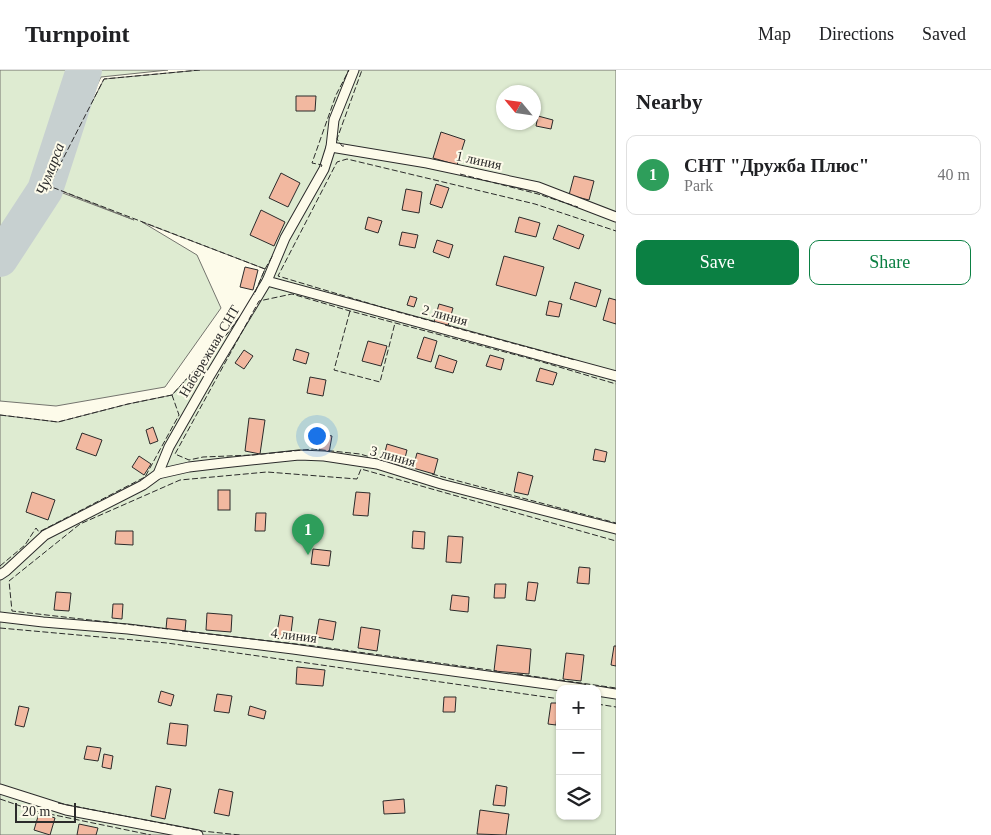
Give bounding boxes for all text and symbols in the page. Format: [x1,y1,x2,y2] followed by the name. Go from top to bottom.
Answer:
[25,21,130,47] text: Turnpoint
[758,24,791,44] text: Map
[819,24,894,44] text: Directions
[922,24,966,44] text: Saved
[496,85,541,130] north arrow
[636,90,703,114] text: Nearby
[33,140,67,198] water label: Чумарса
[455,148,504,173] street label: 1 линия
[684,155,869,176] text: СНТ "Дружба Плюс"
[649,166,657,183] text: 1
[938,166,970,183] text: 40 m
[684,177,713,194] text: Park
[636,240,799,285] button: Save
[809,240,971,285] button: Share
[176,302,243,400] street label: Набережная СНТ
[421,302,470,329] street label: 2 линия
[304,423,330,449] your location
[369,443,418,470] street label: 3 линия
[292,514,324,555] pin: 1
[270,625,318,646] street label: 4 линия
[556,685,601,820] map controls
[556,685,601,730] button: +
[556,730,601,775] button: −
[556,775,601,820] button: layers
[15,800,76,823] scale bar
[22,804,50,819] text: 20 m

